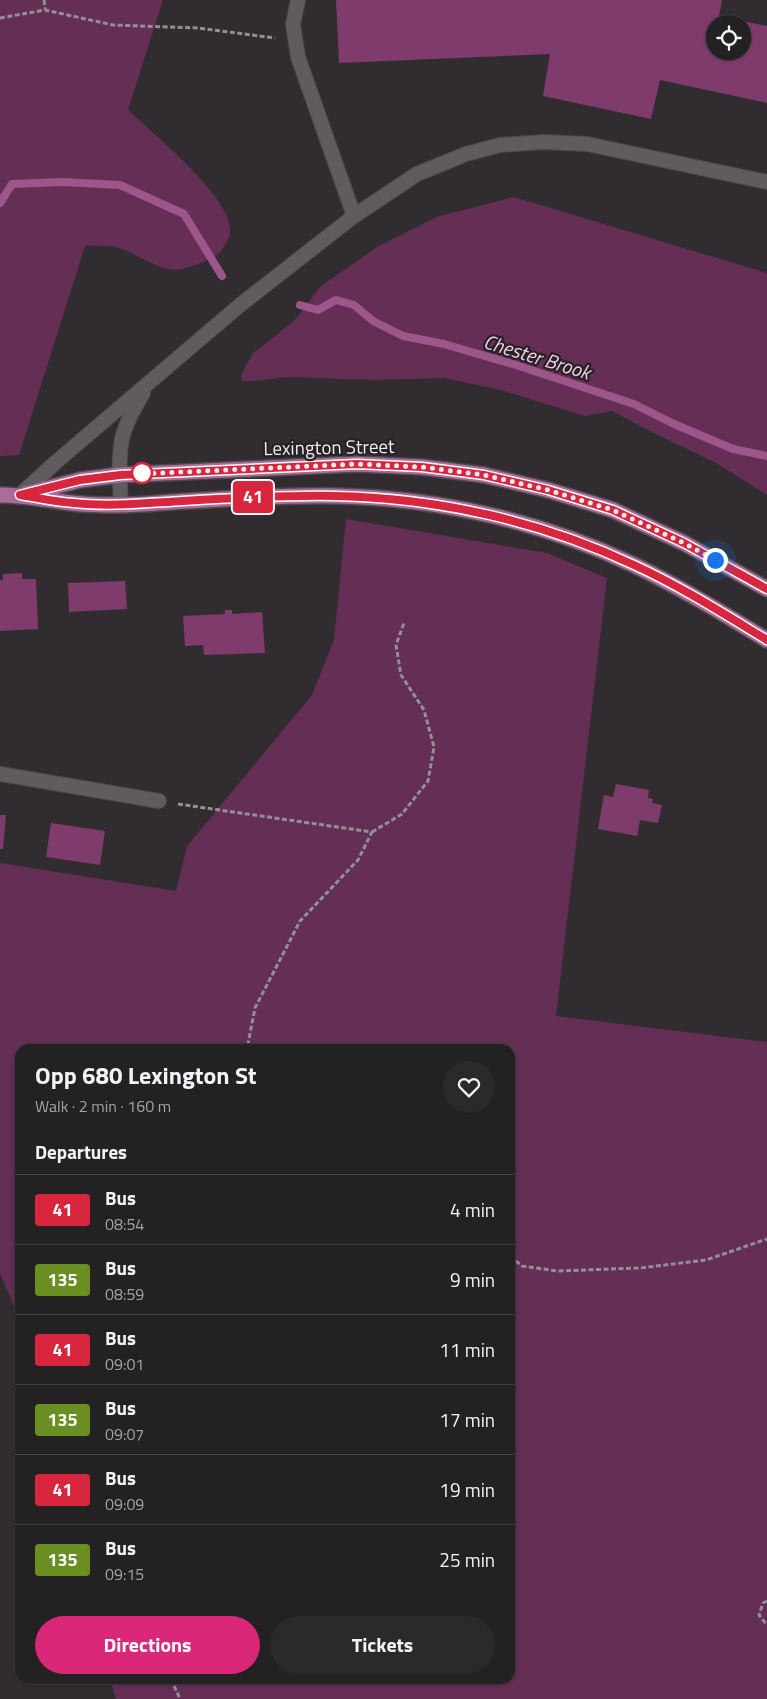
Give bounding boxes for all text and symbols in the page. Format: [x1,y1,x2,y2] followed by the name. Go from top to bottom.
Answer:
[706,15,751,60] map controls
[706,15,751,60] button: locate
[480,326,596,388] water label: Chester Brook
[263,431,395,462] street label: Lexington Street
[131,462,153,484] unlabelled marker
[230,481,276,513] line badge: 41
[243,483,263,510] text: 41
[703,548,728,573] your location
[35,1057,257,1093] text: Opp 680 Lexington St
[443,1061,495,1113] button: heart
[35,1094,171,1118] text: Walk · 2 min · 160 m
[35,1137,127,1166] text: Departures
[105,1183,136,1212] text: Bus
[450,1195,495,1224] text: 4 min
[52,1196,73,1223] text: 41
[105,1212,144,1236] text: 08:54
[105,1253,136,1282] text: Bus
[450,1265,495,1294] text: 9 min
[47,1266,78,1293] text: 135
[105,1282,144,1306] text: 08:59
[105,1323,136,1352] text: Bus
[439,1335,495,1364] text: 11 min
[52,1336,73,1363] text: 41
[105,1352,144,1376] text: 09:01
[105,1393,136,1422] text: Bus
[439,1405,495,1434] text: 17 min
[47,1406,78,1433] text: 135
[105,1422,144,1446] text: 09:07
[105,1463,136,1492] text: Bus
[439,1475,495,1504] text: 19 min
[52,1476,73,1503] text: 41
[105,1492,144,1516] text: 09:09
[105,1533,136,1562] text: Bus
[439,1545,495,1574] text: 25 min
[47,1546,78,1573] text: 135
[105,1562,144,1586] text: 09:15
[35,1616,260,1674] button: Directions
[270,1616,495,1674] button: Tickets

